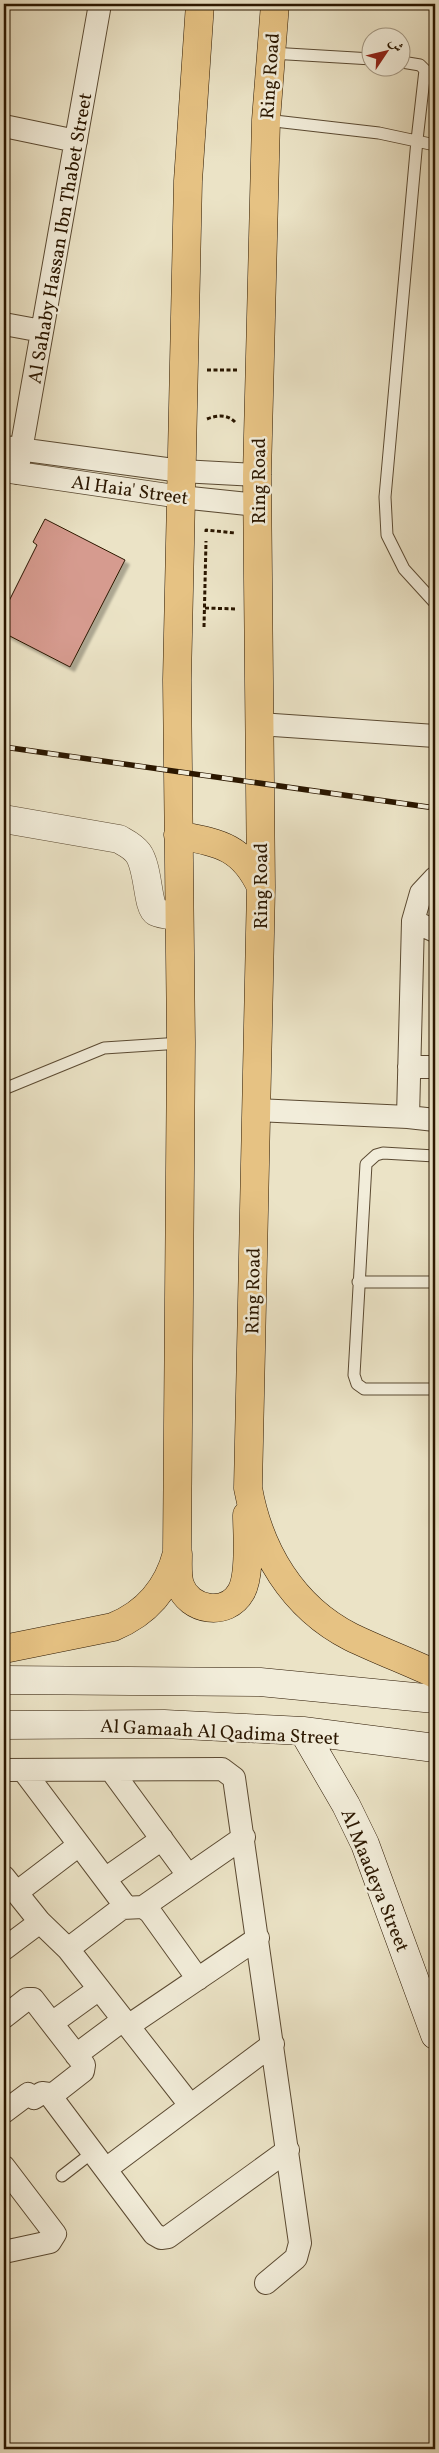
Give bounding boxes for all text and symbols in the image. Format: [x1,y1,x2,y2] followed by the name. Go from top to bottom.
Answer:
[362,28,412,78] north arrow
[255,32,287,120] street label: Ring Road
[384,34,407,57] text: ش
[23,91,99,386] street label: Al Sahaby Hassan Ibn Thabet Street
[247,438,273,524] street label: Ring Road
[70,470,190,512] street label: Al Haia' Street
[249,843,275,929] street label: Ring Road
[240,1248,268,1334] street label: Ring Road
[100,1714,341,1752] street label: Al Gamaah Al Qadima Street
[334,1805,415,1957] street label: Al Maadeya Street

